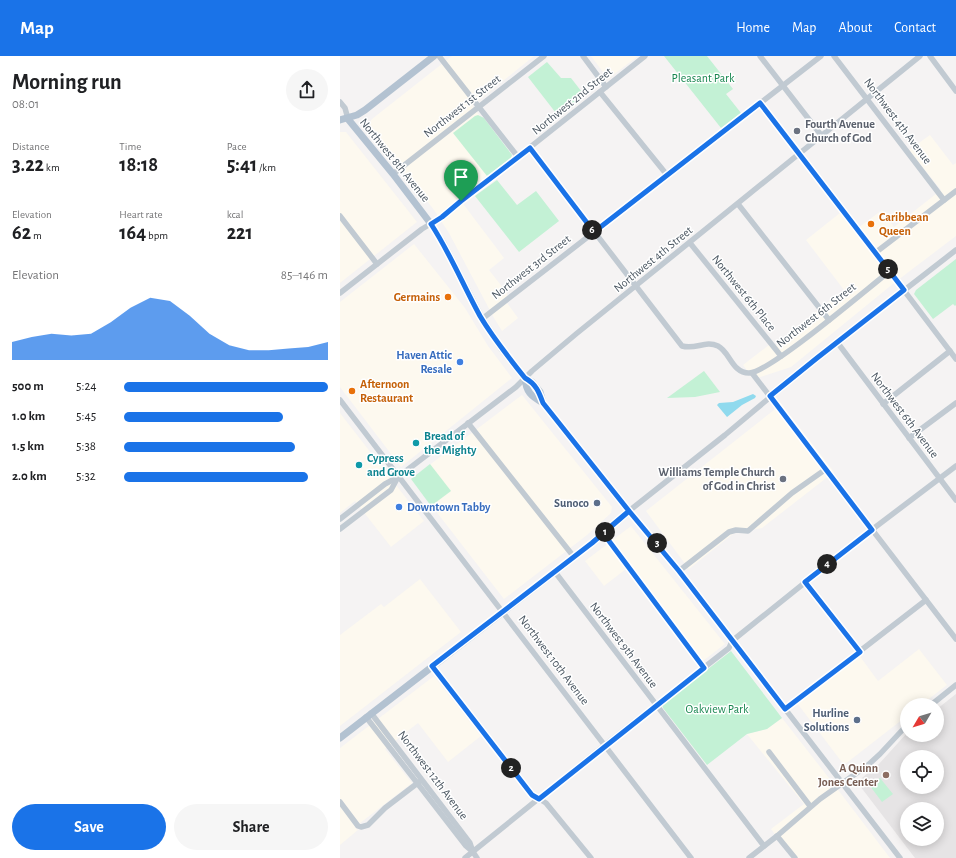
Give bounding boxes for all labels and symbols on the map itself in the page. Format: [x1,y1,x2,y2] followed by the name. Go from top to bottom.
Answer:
[530,65,614,137] street label: Northwest 2nd Street
[421,72,503,140] street label: Northwest 1st Street
[672,72,735,84] park label: Pleasant Park
[862,76,934,166] street label: Northwest 4th Avenue
[358,116,432,204] street label: Northwest 8th Avenue
[805,118,875,144] place label: Fourth Avenue Church of God
[792,126,802,136] marker: Fourth Avenue Church of God
[444,160,478,201] pin
[879,211,928,238] place label: Caribbean Queen
[866,219,876,229] marker: Caribbean Queen
[582,220,602,240] pin: 6
[611,224,695,294] street label: Northwest 4th Street
[489,232,573,301] street label: Northwest 3rd Street
[710,253,778,333] street label: Northwest 6th Place
[878,259,898,279] pin: 5
[774,280,858,350] street label: Northwest 6th Street
[394,291,440,303] place label: Germains
[443,292,453,302] marker: Germains
[396,349,452,375] place label: Haven Attic Resale
[455,357,465,367] marker: Haven Attic Resale
[869,370,941,460] street label: Northwest 6th Avenue
[360,378,413,404] place label: Afternoon Restaurant
[347,386,357,396] marker: Afternoon Restaurant
[424,430,477,457] place label: Bread of the Mighty
[411,438,421,448] marker: Bread of the Mighty
[367,452,415,478] place label: Cypress and Grove
[354,460,364,470] marker: Cypress and Grove
[658,466,775,492] place label: Williams Temple Church of God in Christ
[778,474,788,484] marker: Williams Temple Church of God in Christ
[554,497,589,509] place label: Sunoco
[592,498,602,508] marker: Sunoco
[407,501,491,514] place label: Downtown Tabby
[394,502,404,512] marker: Downtown Tabby
[595,522,615,542] pin: 1
[647,533,667,553] pin: 3
[817,554,837,574] pin: 4
[588,600,660,690] street label: Northwest 9th Avenue
[517,613,591,707] street label: Northwest 10th Avenue
[900,698,944,742] north arrow
[686,703,749,715] park label: Oakview Park
[804,707,849,733] place label: Hurline Solutions
[852,715,862,725] marker: Hurline Solutions
[396,728,470,822] street label: Northwest 12th Avenue
[501,758,521,778] pin: 2
[818,762,879,788] place label: A Quinn Jones Center
[881,770,891,780] marker: A Quinn Jones Center

